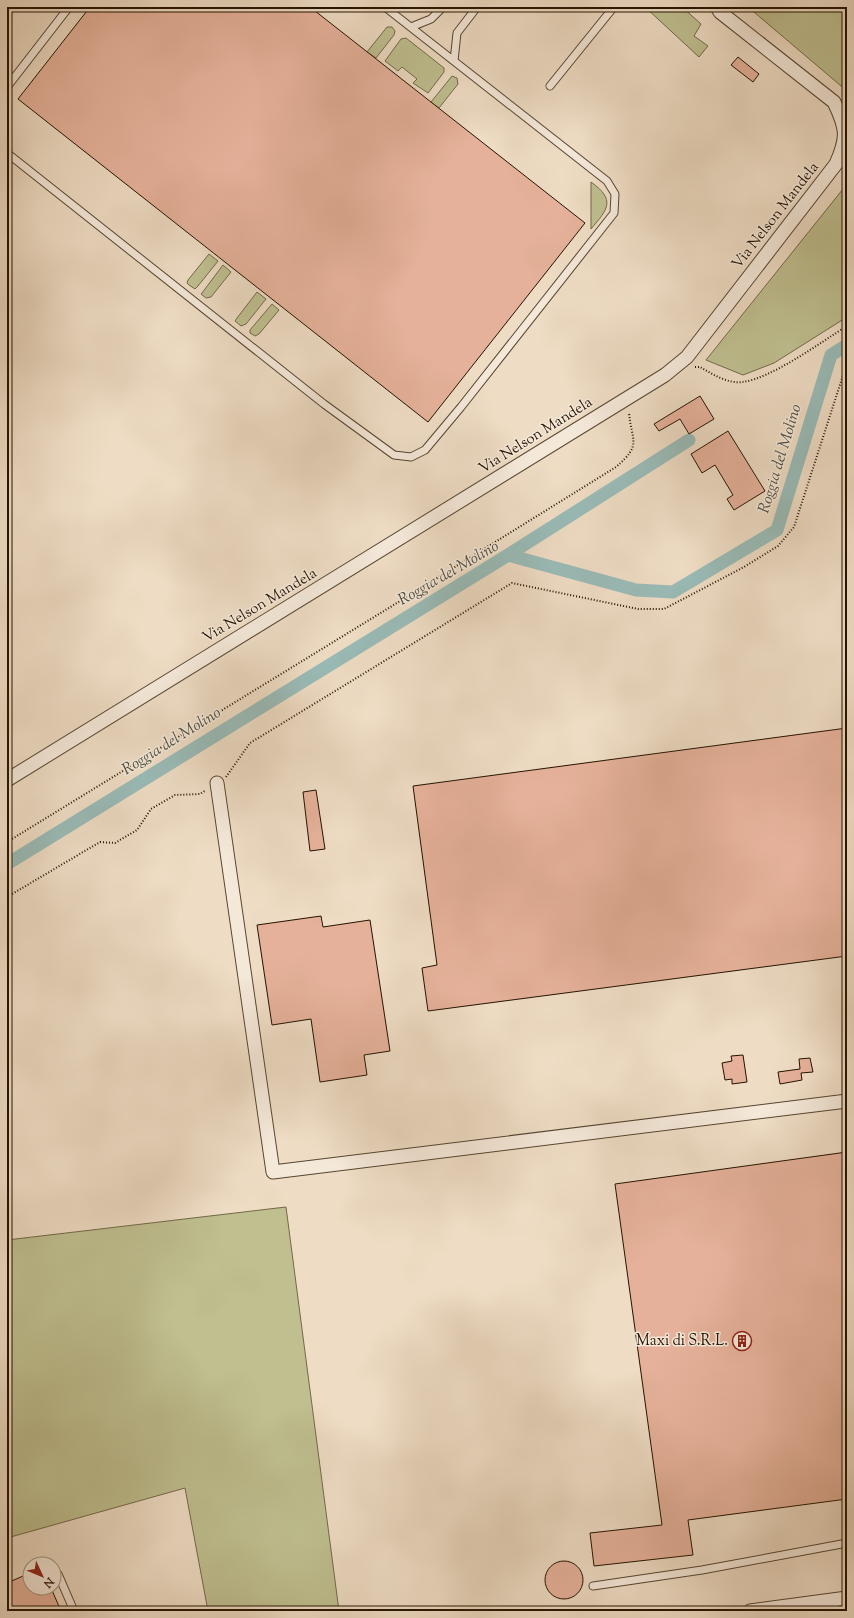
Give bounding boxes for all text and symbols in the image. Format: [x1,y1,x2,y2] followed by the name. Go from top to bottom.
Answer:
[728,158,824,274] street label: Via Nelson Mandela
[475,393,597,479] street label: Via Nelson Mandela
[753,402,809,516] water label: Roggia del Molino
[394,536,504,612] water label: Roggia del Molino
[199,563,321,649] street label: Via Nelson Mandela
[118,702,226,782] water label: Roggia del Molino
[731,1330,753,1352] building icon: Maxi di S.R.L.
[636,1331,728,1352] place label: Maxi di S.R.L.
[22,1556,62,1596] north arrow
[40,1573,58,1591] text: N

